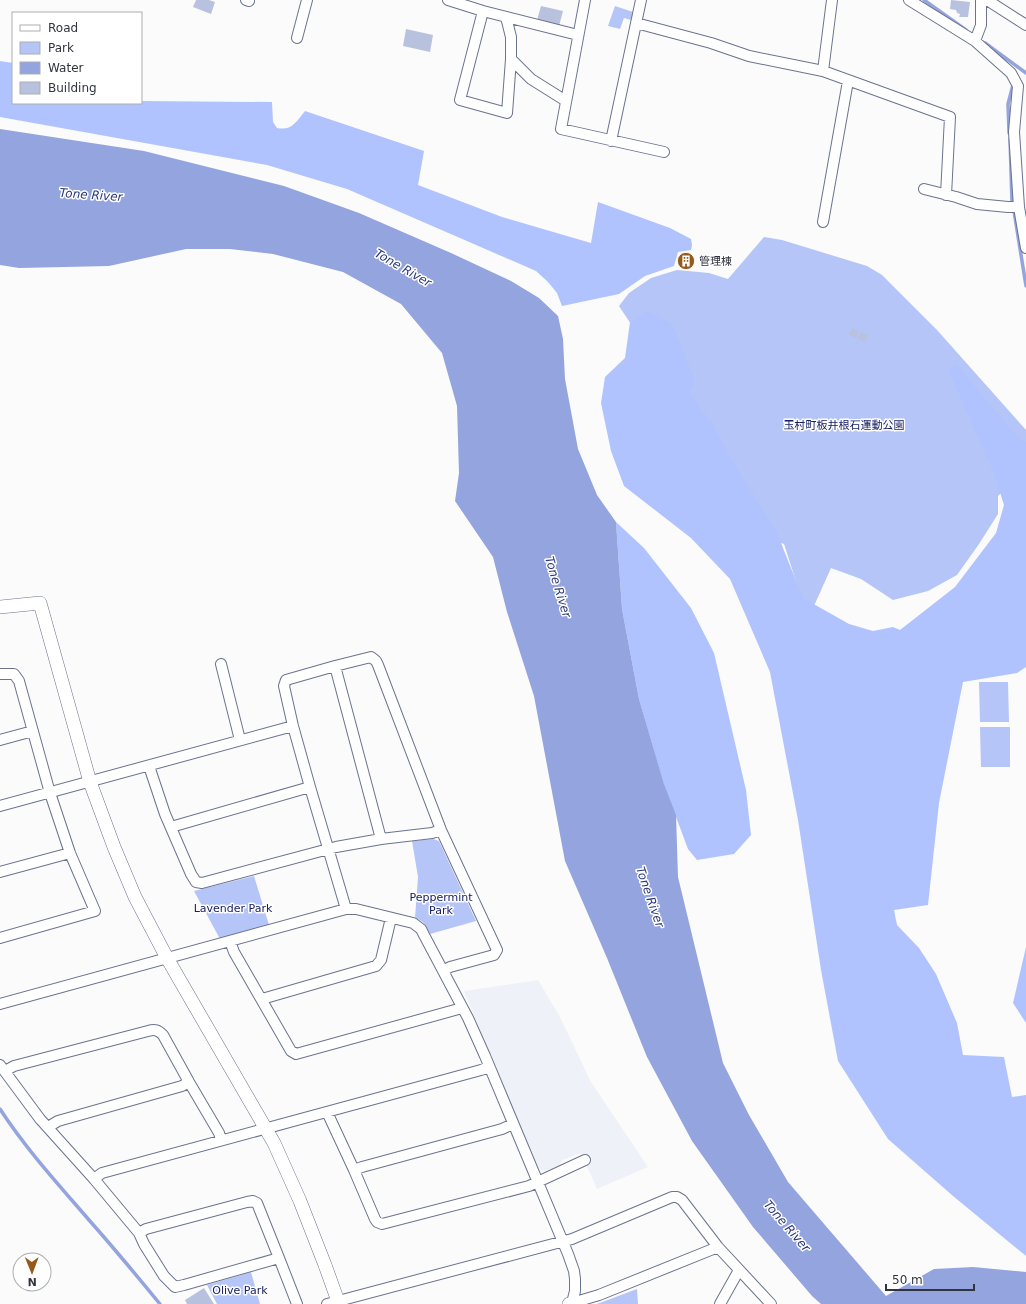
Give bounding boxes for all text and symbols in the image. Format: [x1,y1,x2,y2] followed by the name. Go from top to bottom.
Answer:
[12,12,142,104] legend
[48,21,78,35] text: Road
[48,41,74,55] text: Park
[48,61,84,75] text: Water
[48,81,97,95] text: Building
[59,186,124,204] water label: Tone River
[372,246,435,290] water label: Tone River
[676,251,696,271] building icon: 管理棟
[699,255,732,268] place label: 管理棟
[784,419,905,432] park label: 玉村町板井根石運動公園
[542,555,574,620] water label: Tone River
[633,865,667,930] water label: Tone River
[409,891,473,917] park label: Peppermint Park
[194,902,273,915] park label: Lavender Park
[761,1198,814,1255] water label: Tone River
[12,1252,52,1292] north arrow
[886,1266,974,1292] scale bar
[892,1273,923,1287] text: 50 m
[27,1275,37,1288] text: N
[212,1284,268,1297] park label: Olive Park

